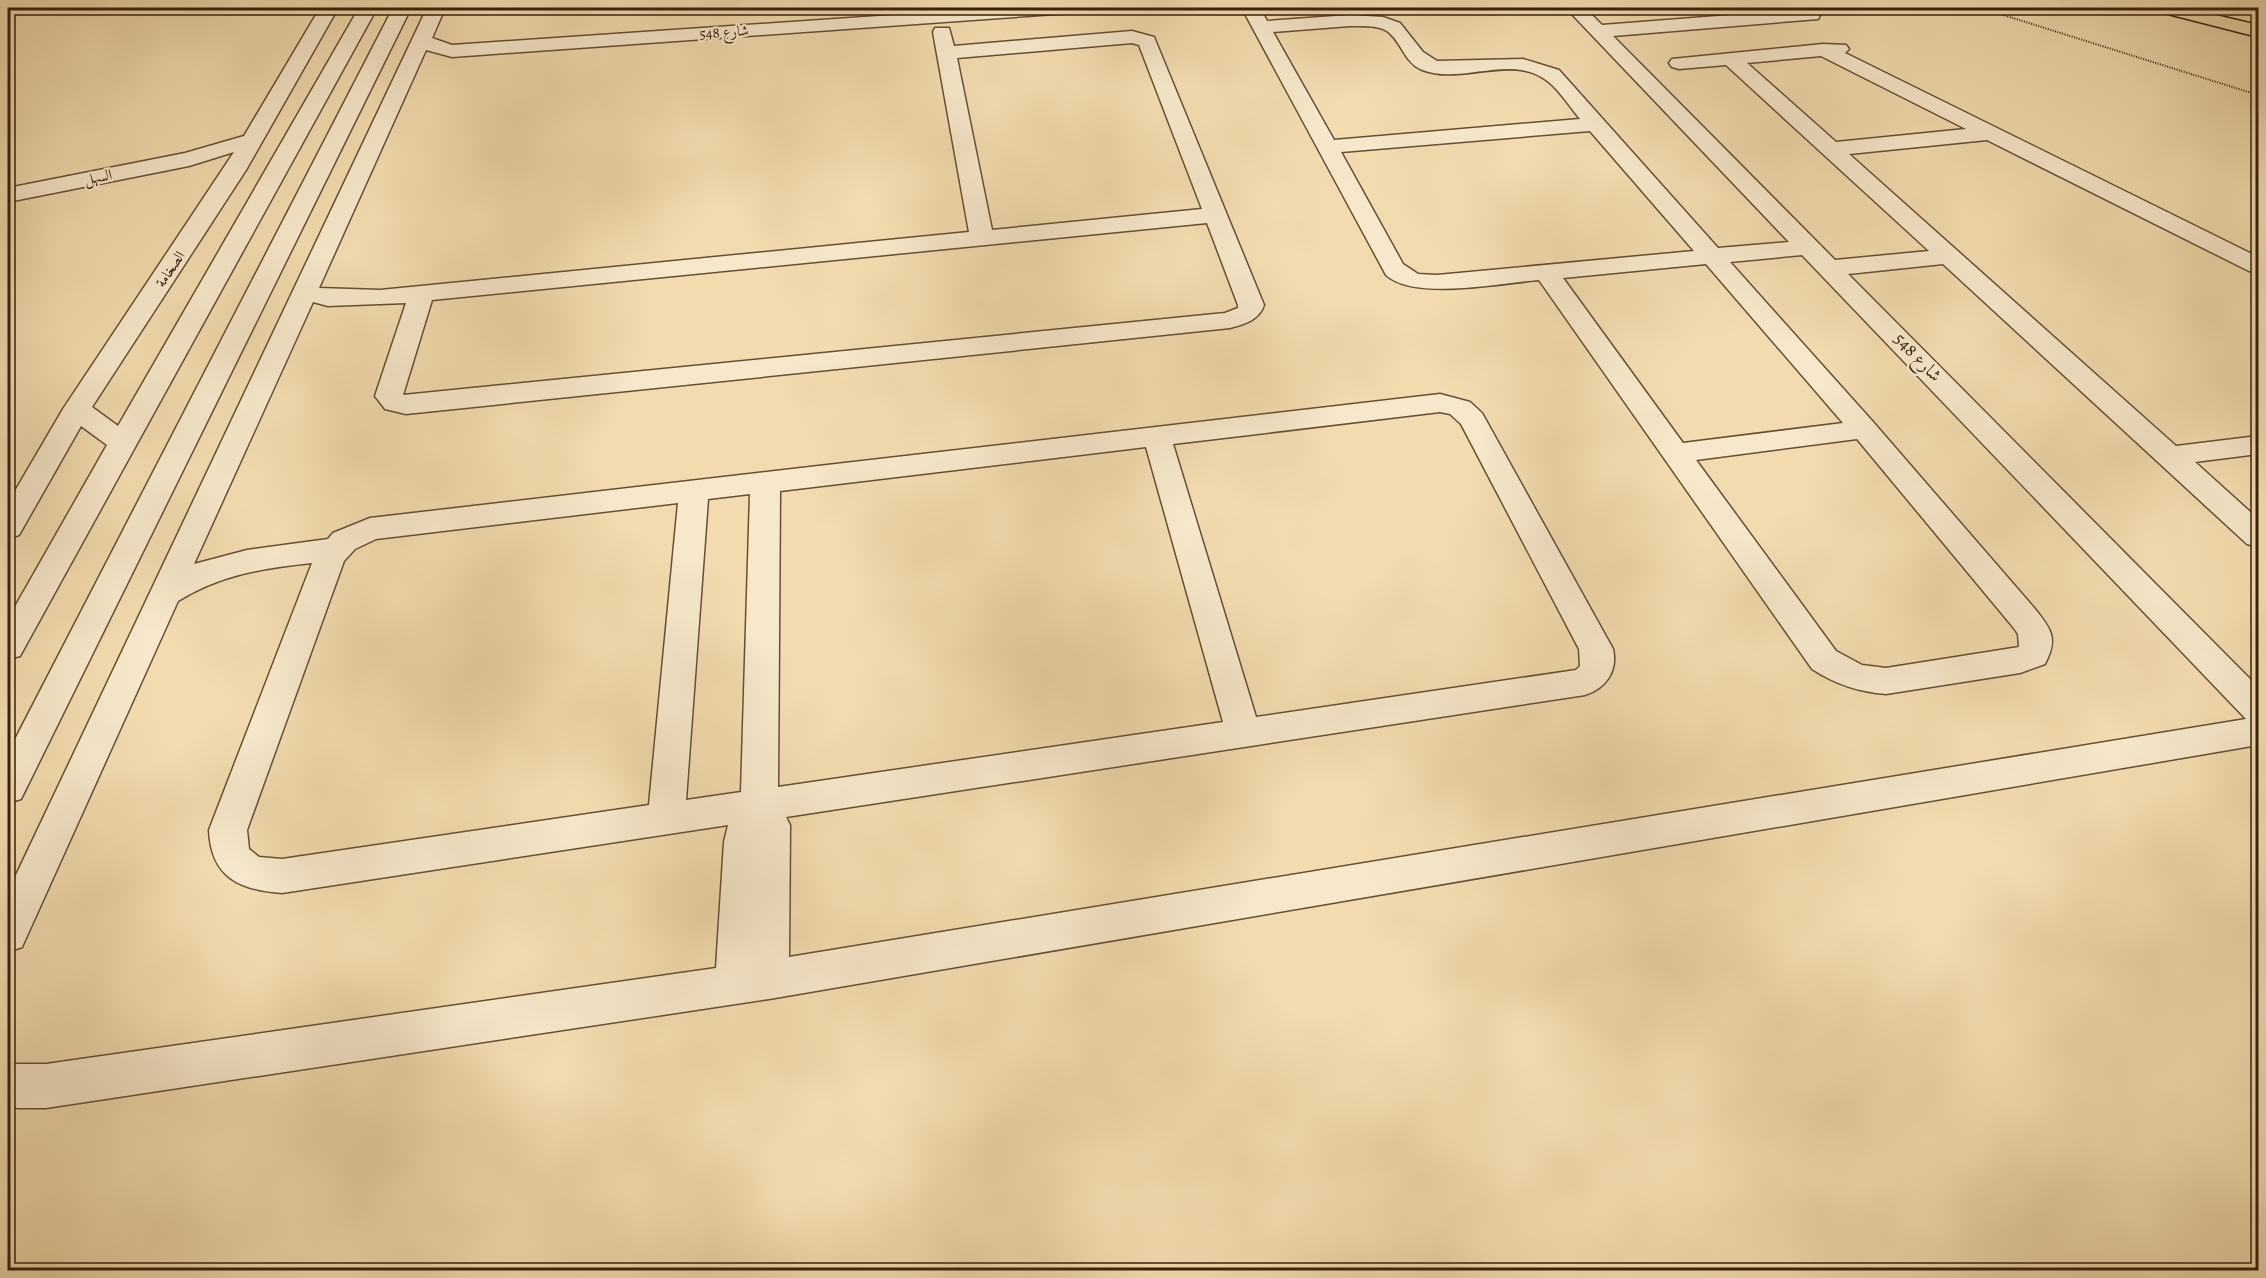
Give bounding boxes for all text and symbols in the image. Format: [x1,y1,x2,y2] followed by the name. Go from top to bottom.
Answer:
[699,20,750,47] street label: شارع 548
[82,164,114,190] street label: السهل
[151,247,189,291] street label: الصخامة
[1887,327,1947,389] street label: شارع 548

